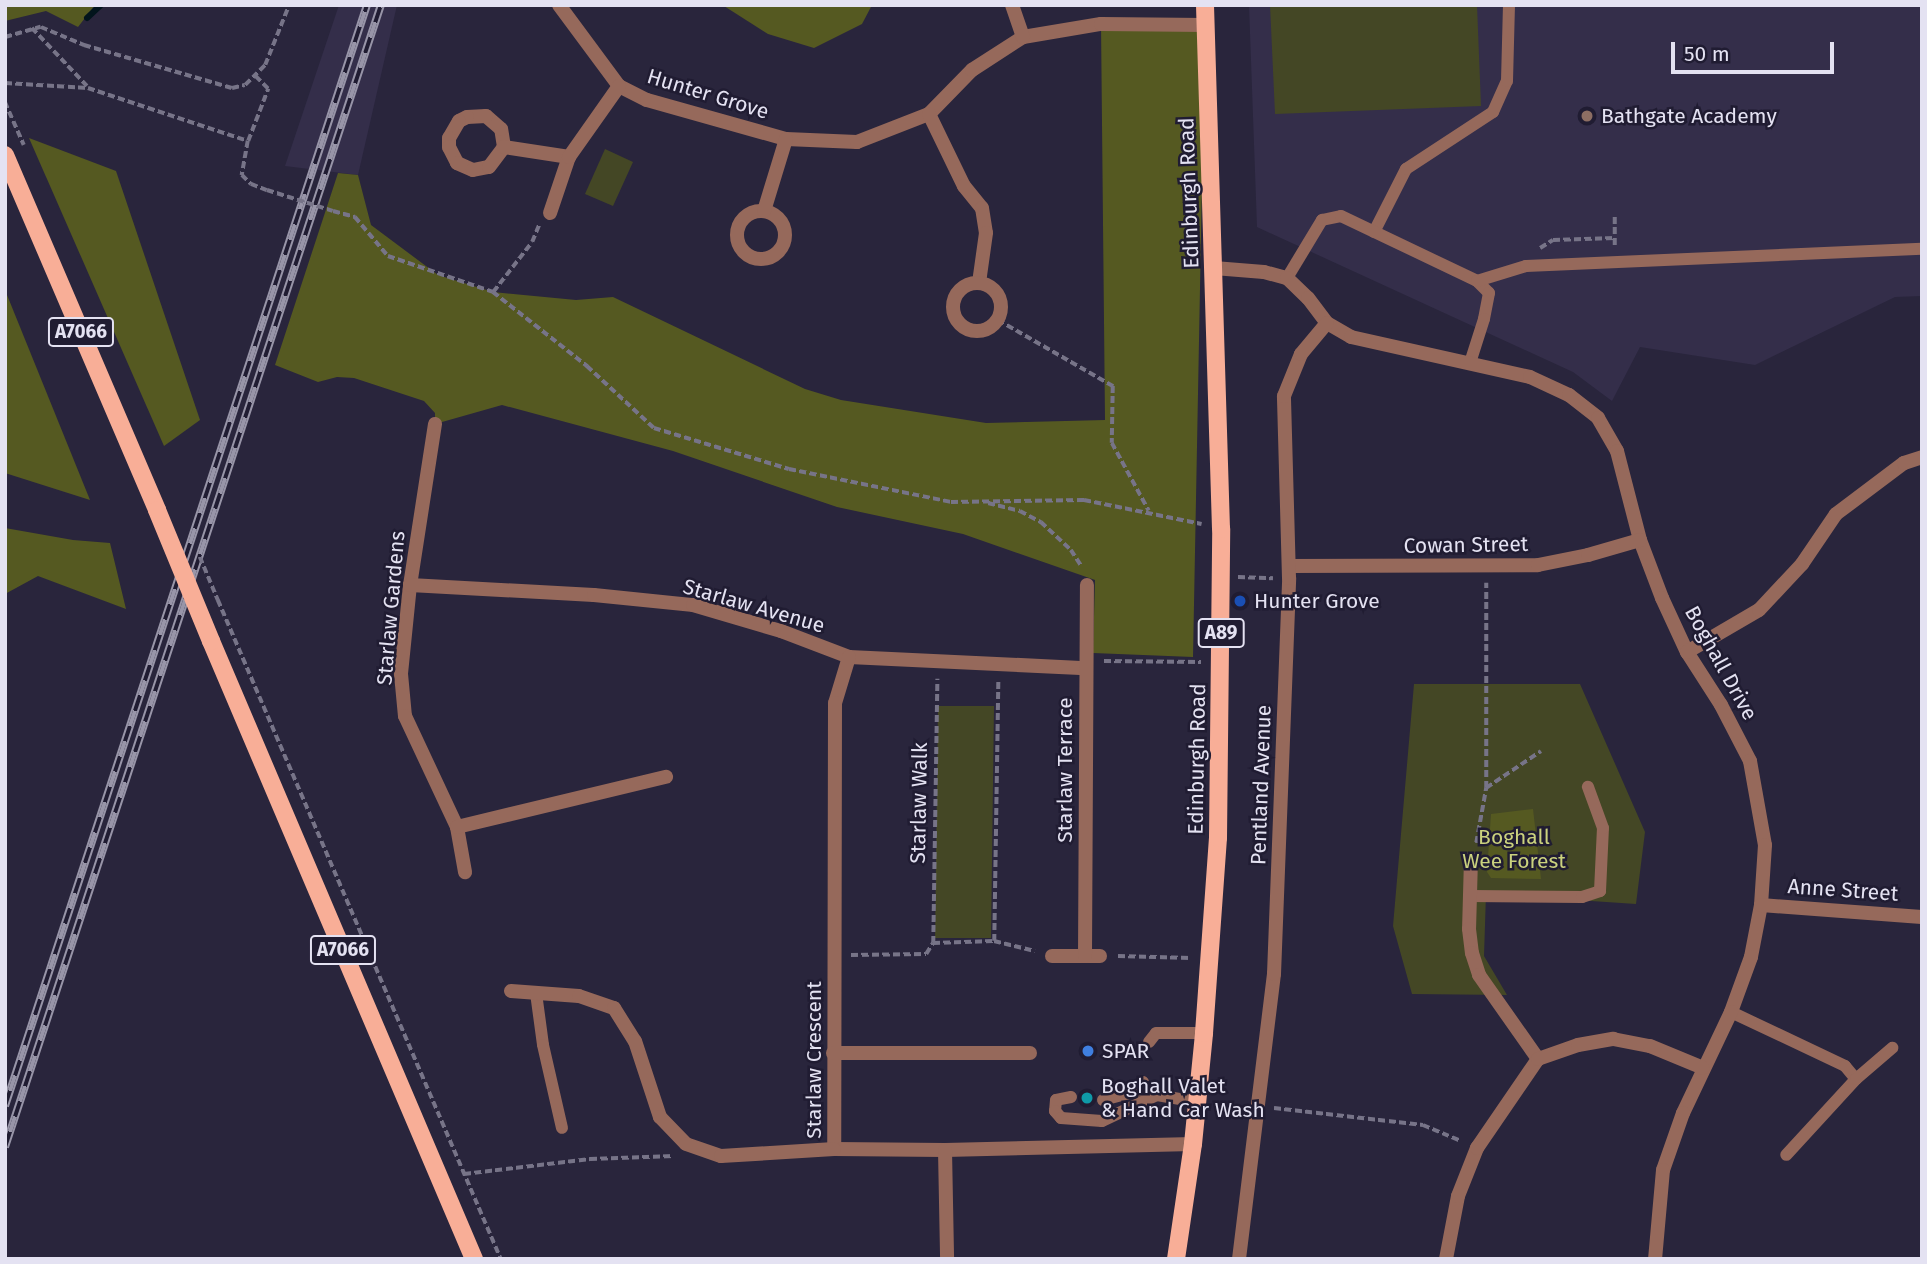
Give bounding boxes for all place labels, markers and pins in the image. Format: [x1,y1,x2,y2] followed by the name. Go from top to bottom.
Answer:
[1601,103,1777,129] place label: Bathgate Academy
[1579,108,1595,124] marker: Bathgate Academy
[1254,588,1380,614] place label: Hunter Grove
[1232,593,1248,609] marker: Hunter Grove
[1102,1038,1149,1064] place label: SPAR
[1080,1043,1096,1059] marker: SPAR
[1101,1073,1265,1123] place label: Boghall Valet & Hand Car Wash
[1079,1090,1095,1106] marker: Boghall Valet & Hand Car Wash

